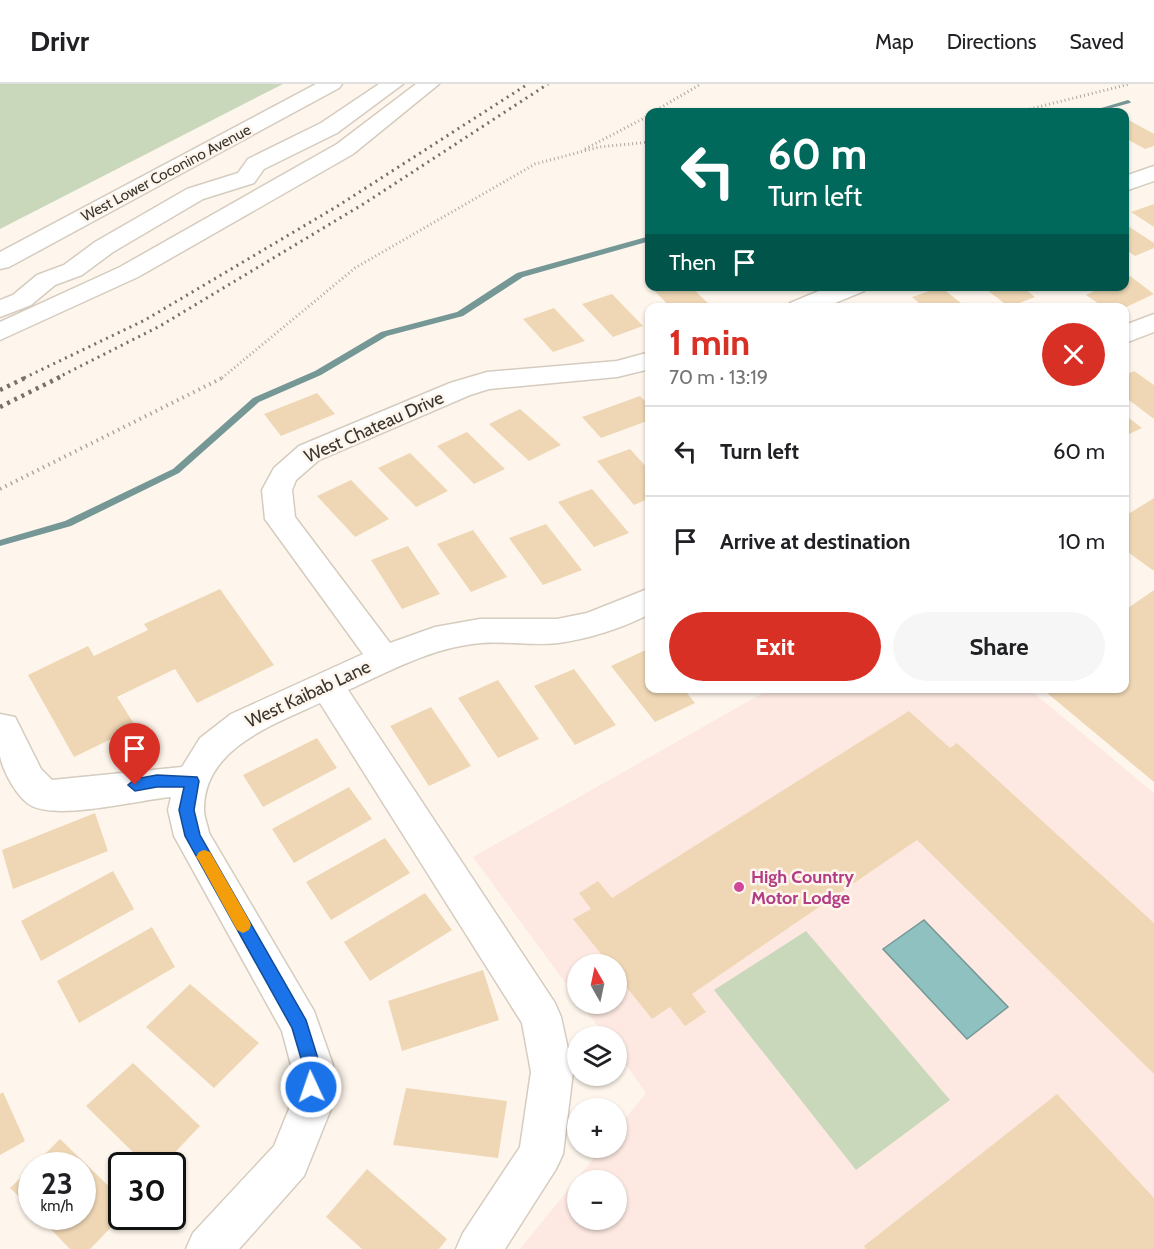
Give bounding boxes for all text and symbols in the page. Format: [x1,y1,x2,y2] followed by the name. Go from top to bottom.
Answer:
[30,24,89,58] text: Drivr
[875,29,914,54] text: Map
[947,29,1036,54] text: Directions
[1069,29,1124,54] text: Saved
[78,120,254,225] street label: West Lower Coconino Avenue
[768,128,867,180] text: 60 m
[669,132,747,210] icon: left
[768,180,862,213] text: Turn left
[728,246,761,279] icon: arrive
[669,249,716,276] text: Then
[669,320,750,364] text: 1 min
[1042,323,1105,386] button: close
[669,365,768,389] text: 70 m · 13:19
[301,386,447,468] street label: West Chateau Drive
[669,435,702,468] icon: left
[720,438,799,465] text: Turn left
[1053,438,1105,465] text: 60 m
[669,525,702,558] icon: arrive
[720,528,910,555] text: Arrive at destination
[1058,528,1105,555] text: 10 m
[669,612,881,681] button: Exit
[893,612,1105,681] button: Share
[242,655,374,733] street label: West Kaibab Lane
[109,723,160,785] pin
[118,732,151,765] icon: arrive
[751,866,854,909] place label: High Country Motor Lodge
[732,880,746,894] marker: High Country Motor Lodge
[567,954,627,1014] north arrow
[567,954,627,1230] map controls
[567,1026,627,1086] button: layers
[279,1055,343,1119] position arrow
[567,1098,627,1158] button: +
[108,1152,186,1230] speed limit sign: 30
[41,1165,73,1202] text: 23
[567,1170,627,1230] button: −
[41,1197,73,1215] text: km/h

